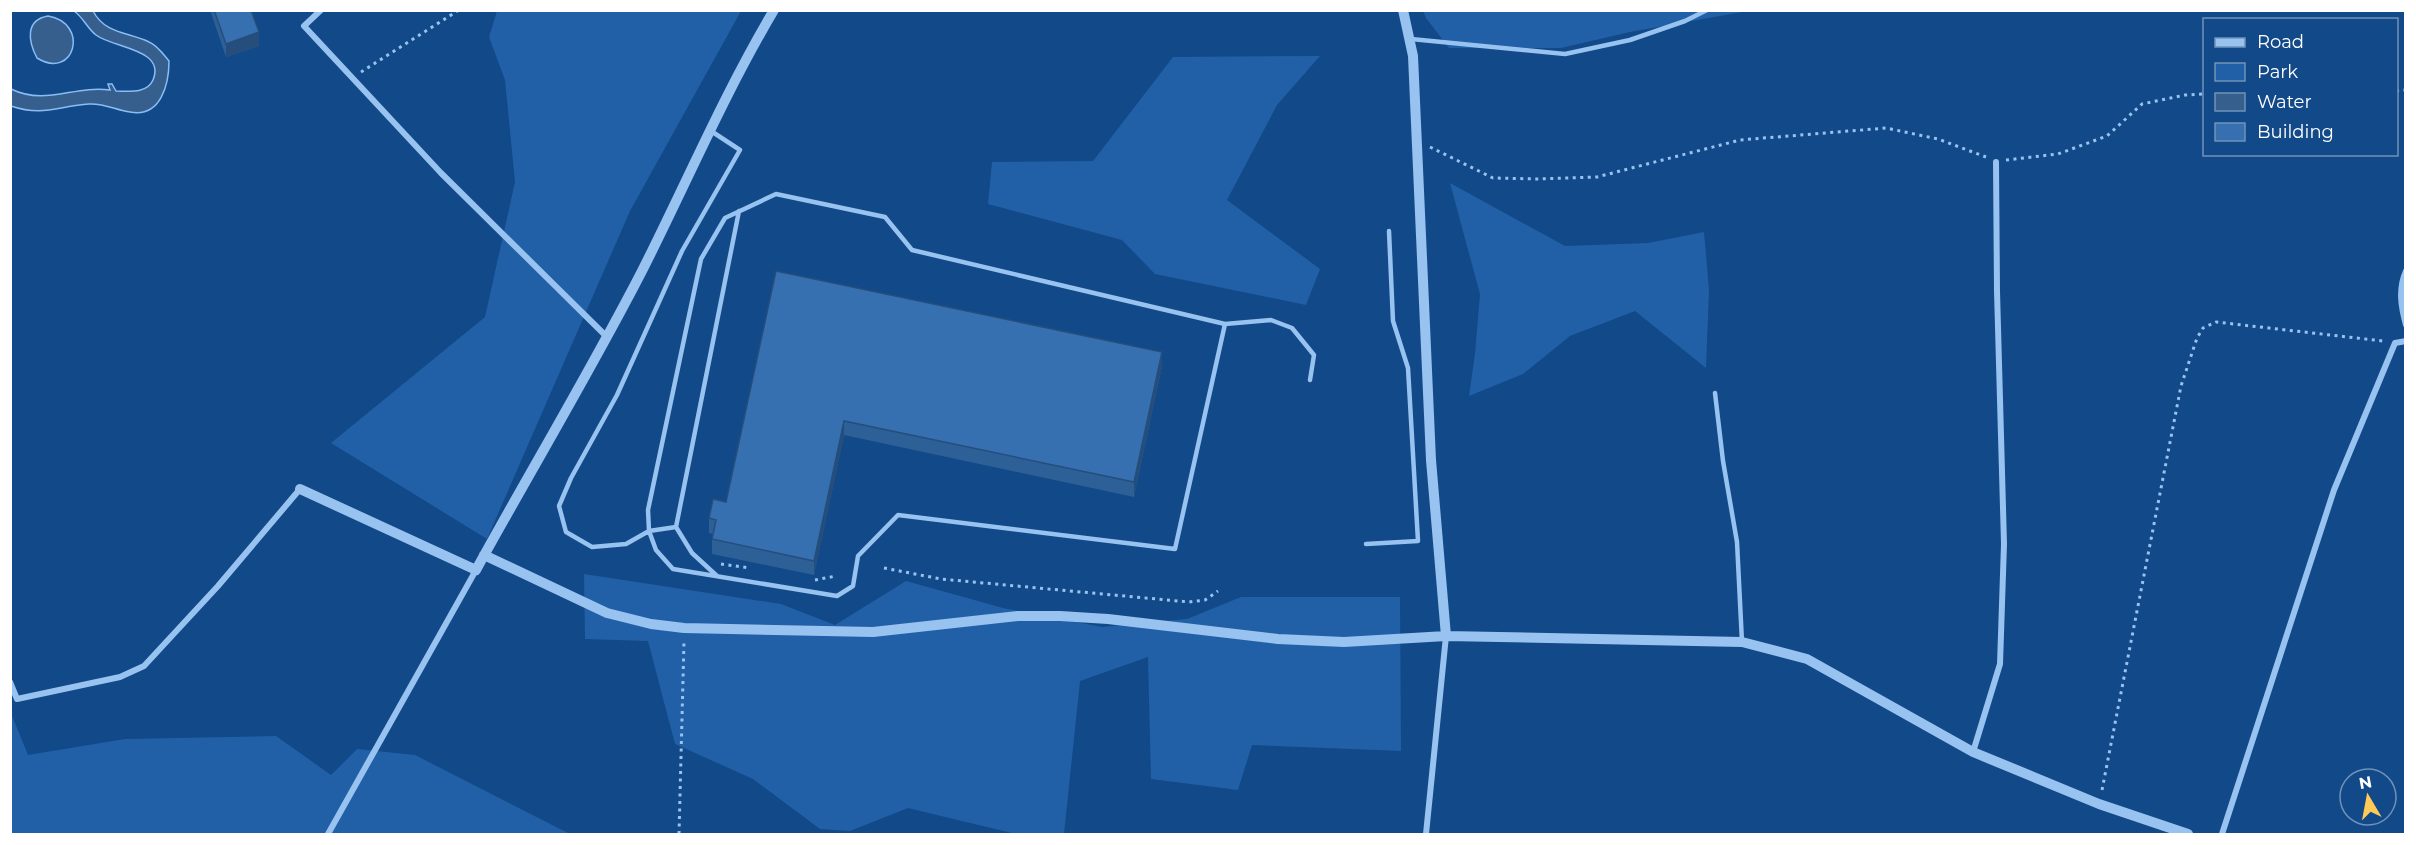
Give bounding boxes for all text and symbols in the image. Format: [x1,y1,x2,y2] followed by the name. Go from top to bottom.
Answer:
[2203,18,2398,156] legend
[2257,31,2304,53] text: Road
[2257,61,2298,83] text: Park
[2257,91,2312,113] text: Water
[2257,121,2334,143] text: Building
[2338,767,2398,827] north arrow
[2357,772,2374,793] text: N

